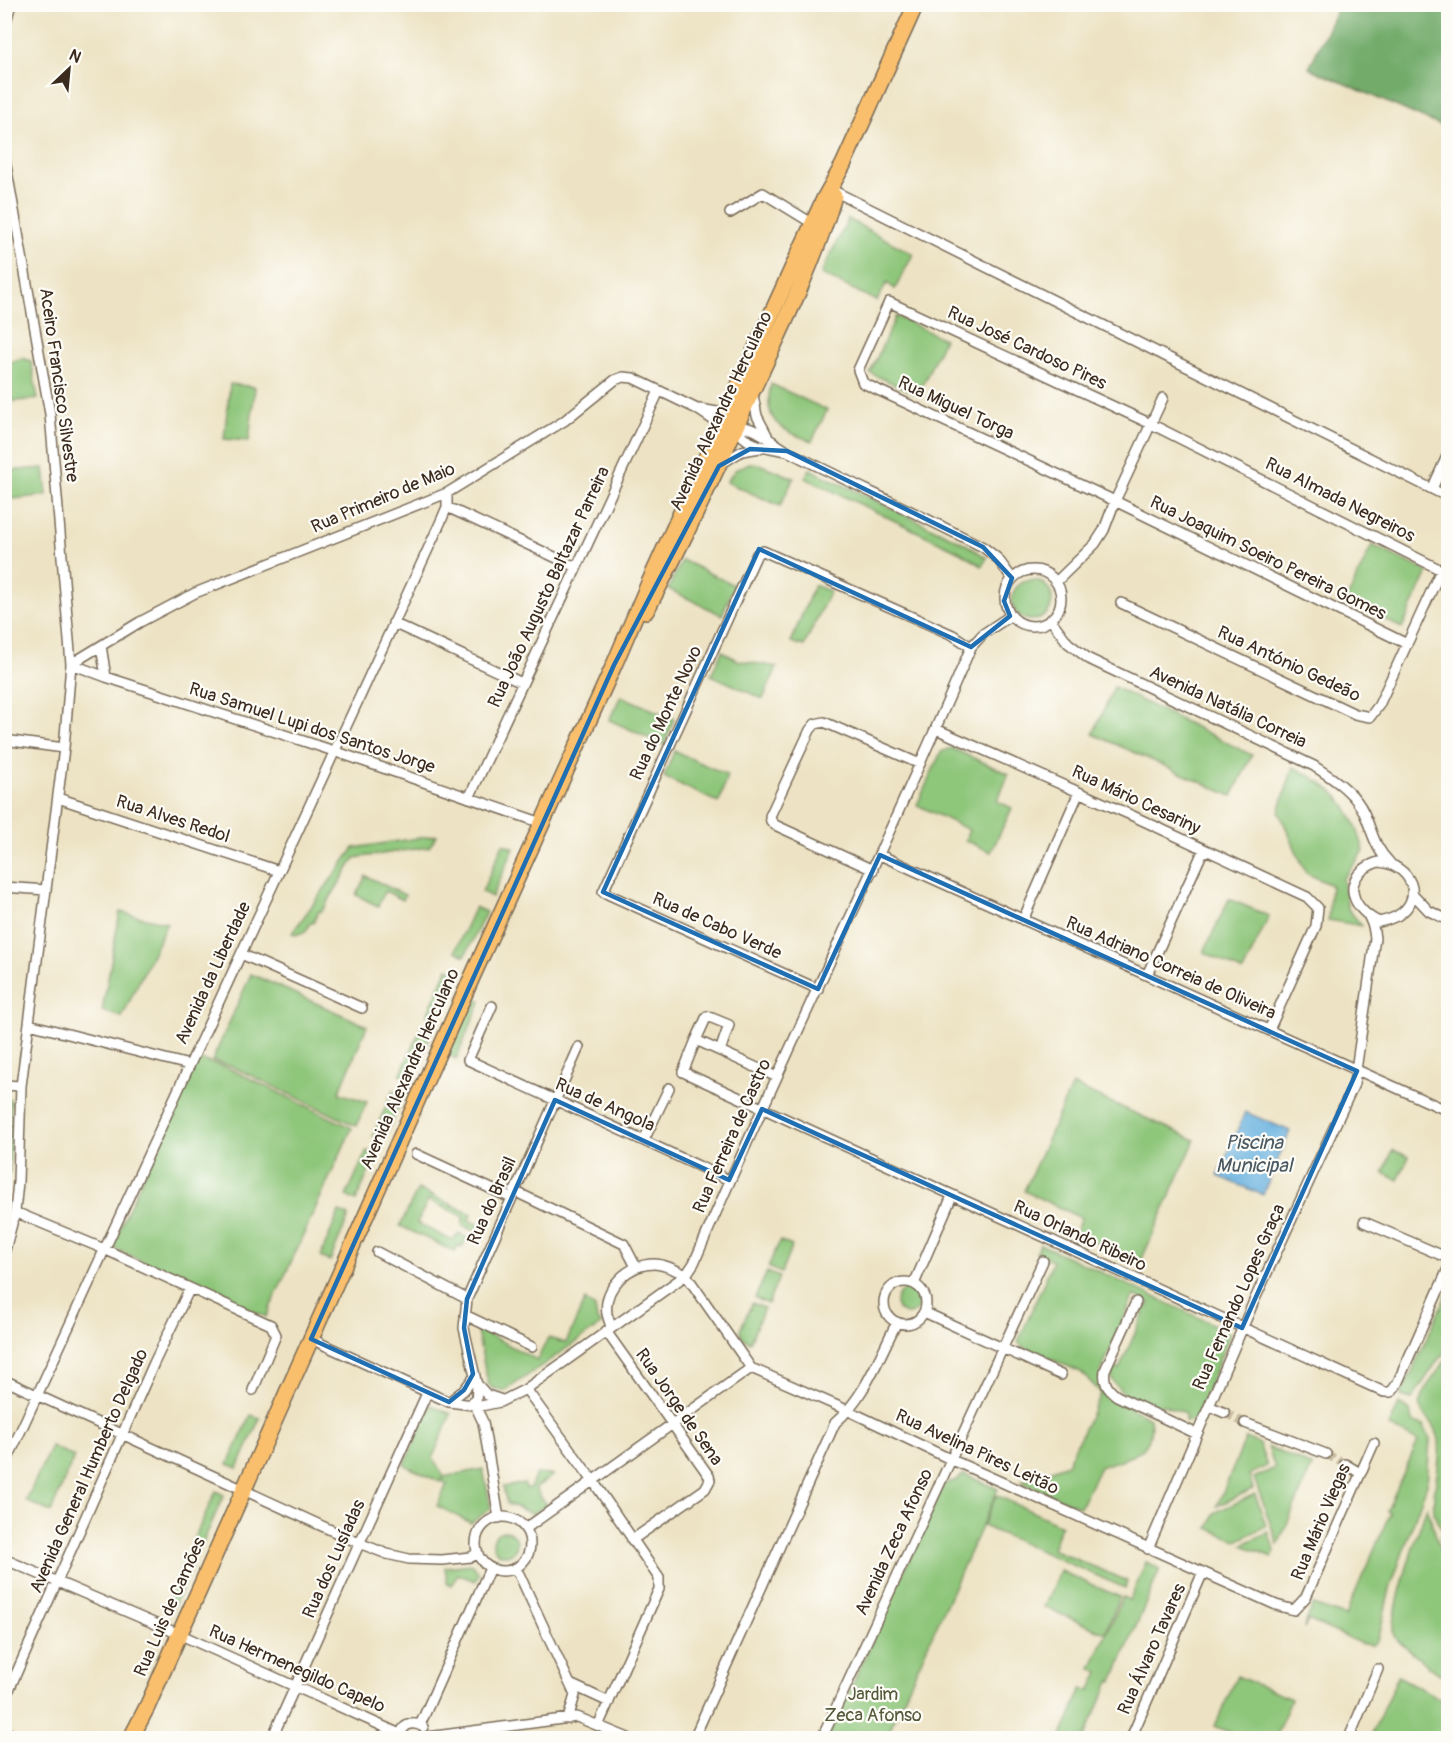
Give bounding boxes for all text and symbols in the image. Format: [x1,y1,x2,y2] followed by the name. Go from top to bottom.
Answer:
[39,39,99,99] north arrow
[66,45,85,68] text: N
[34,286,84,484] street label: Aceiro Francisco Silvestre
[944,301,1110,395] street label: Rua José Cardoso Pires
[665,307,778,515] street label: Avenida Alexandre Herculano
[894,371,1018,445] street label: Rua Miguel Torga
[1261,452,1419,548] street label: Rua Almada Negreiros
[308,457,459,539] street label: Rua Primeiro de Maio
[483,463,615,711] street label: Rua João Augusto Baltazar Parreira
[1146,491,1390,625] street label: Rua Joaquim Soeiro Pereira Gomes
[1214,621,1364,707] street label: Rua António Gedeão
[625,642,707,784] street label: Rua do Monte Novo
[1146,660,1310,754] street label: Avenida Natália Correia
[186,677,438,779] street label: Rua Samuel Lupi dos Santos Jorge
[1068,760,1204,840] street label: Rua Mário Cesariny
[113,790,233,848] street label: Rua Alves Redol
[649,887,785,965] street label: Rua de Cabo Verde
[170,898,256,1048] street label: Avenida da Liberdade
[1062,911,1280,1025] street label: Rua Adriano Correia de Oliveira
[355,965,465,1173] street label: Avenida Alexandre Herculano
[688,1055,776,1217] street label: Rua Ferreira de Castro
[552,1073,658,1137] street label: Rua de Angola
[1216,1130,1295,1178] water label: Piscina Municipal
[462,1153,522,1249] street label: Rua do Brasil
[1010,1195,1151,1277] street label: Rua Orlando Ribeiro
[1188,1200,1290,1394] street label: Rua Fernando Lopes Graça
[630,1344,728,1470] street label: Rua Jorge de Sena
[25,1345,154,1597] street label: Avenida General Humberto Delgado
[892,1404,1063,1500] street label: Rua Avelina Pires Leitão
[1286,1460,1356,1584] street label: Rua Mário Viegas
[850,1465,938,1619] street label: Avenida Zeca Afonso
[298,1496,370,1622] street label: Rua dos Lusíadas
[129,1534,211,1680] street label: Rua Luis de Camões
[1113,1580,1191,1718] street label: Rua Álvaro Tavares
[205,1620,389,1718] street label: Rua Hermenegildo Capelo
[824,1683,922,1727] park label: Jardim Zeca Afonso

